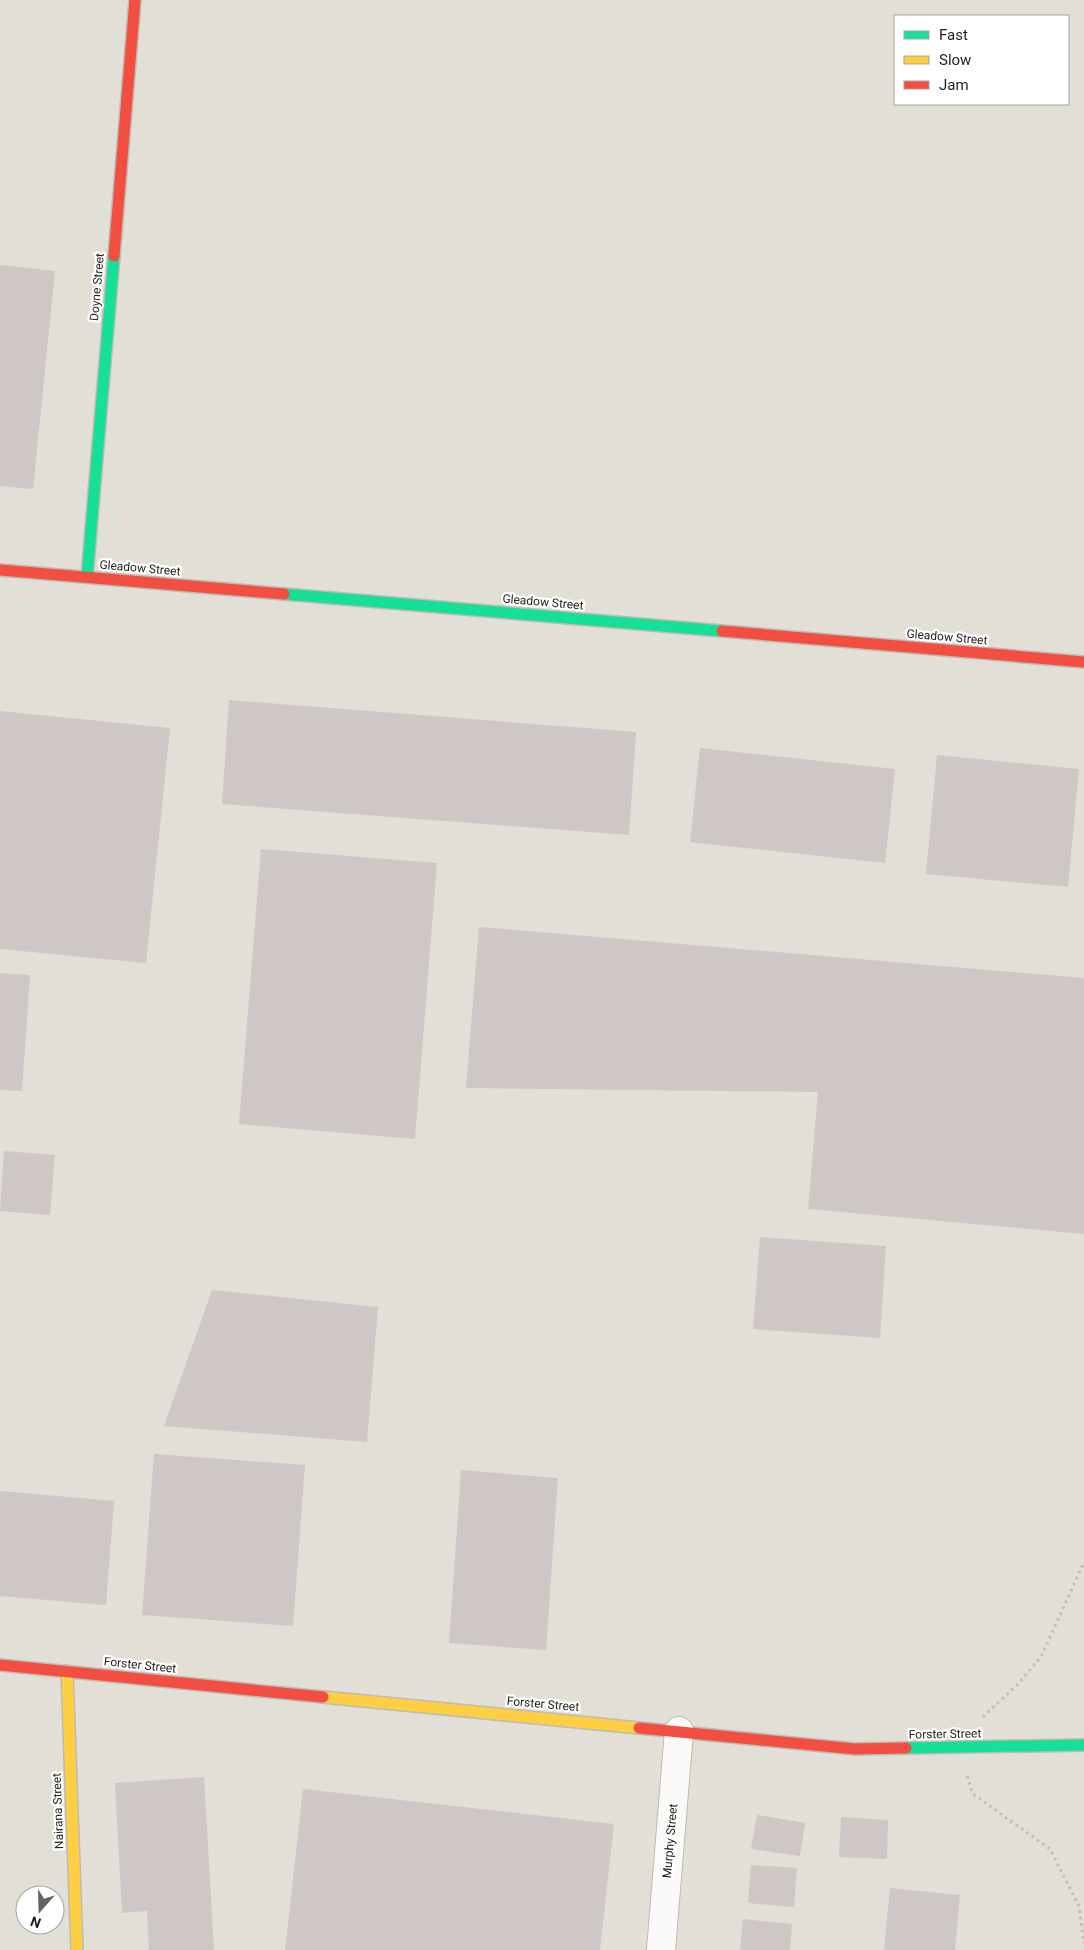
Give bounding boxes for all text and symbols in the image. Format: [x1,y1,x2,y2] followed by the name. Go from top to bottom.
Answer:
[894,15,1069,105] legend
[939,26,968,44] text: Fast
[939,51,971,69] text: Slow
[939,76,969,94] text: Jam
[87,252,107,321] street label: Doyne Street
[99,557,181,579] street label: Gleadow Street
[502,591,584,613] street label: Gleadow Street
[906,626,988,648] street label: Gleadow Street
[103,1654,177,1676] street label: Forster Street
[506,1694,580,1714] street label: Forster Street
[909,1726,981,1742] street label: Forster Street
[50,1773,66,1849] street label: Nairana Street
[660,1803,680,1879] street label: Murphy Street
[15,1885,65,1935] north arrow
[28,1913,43,1931] text: N

